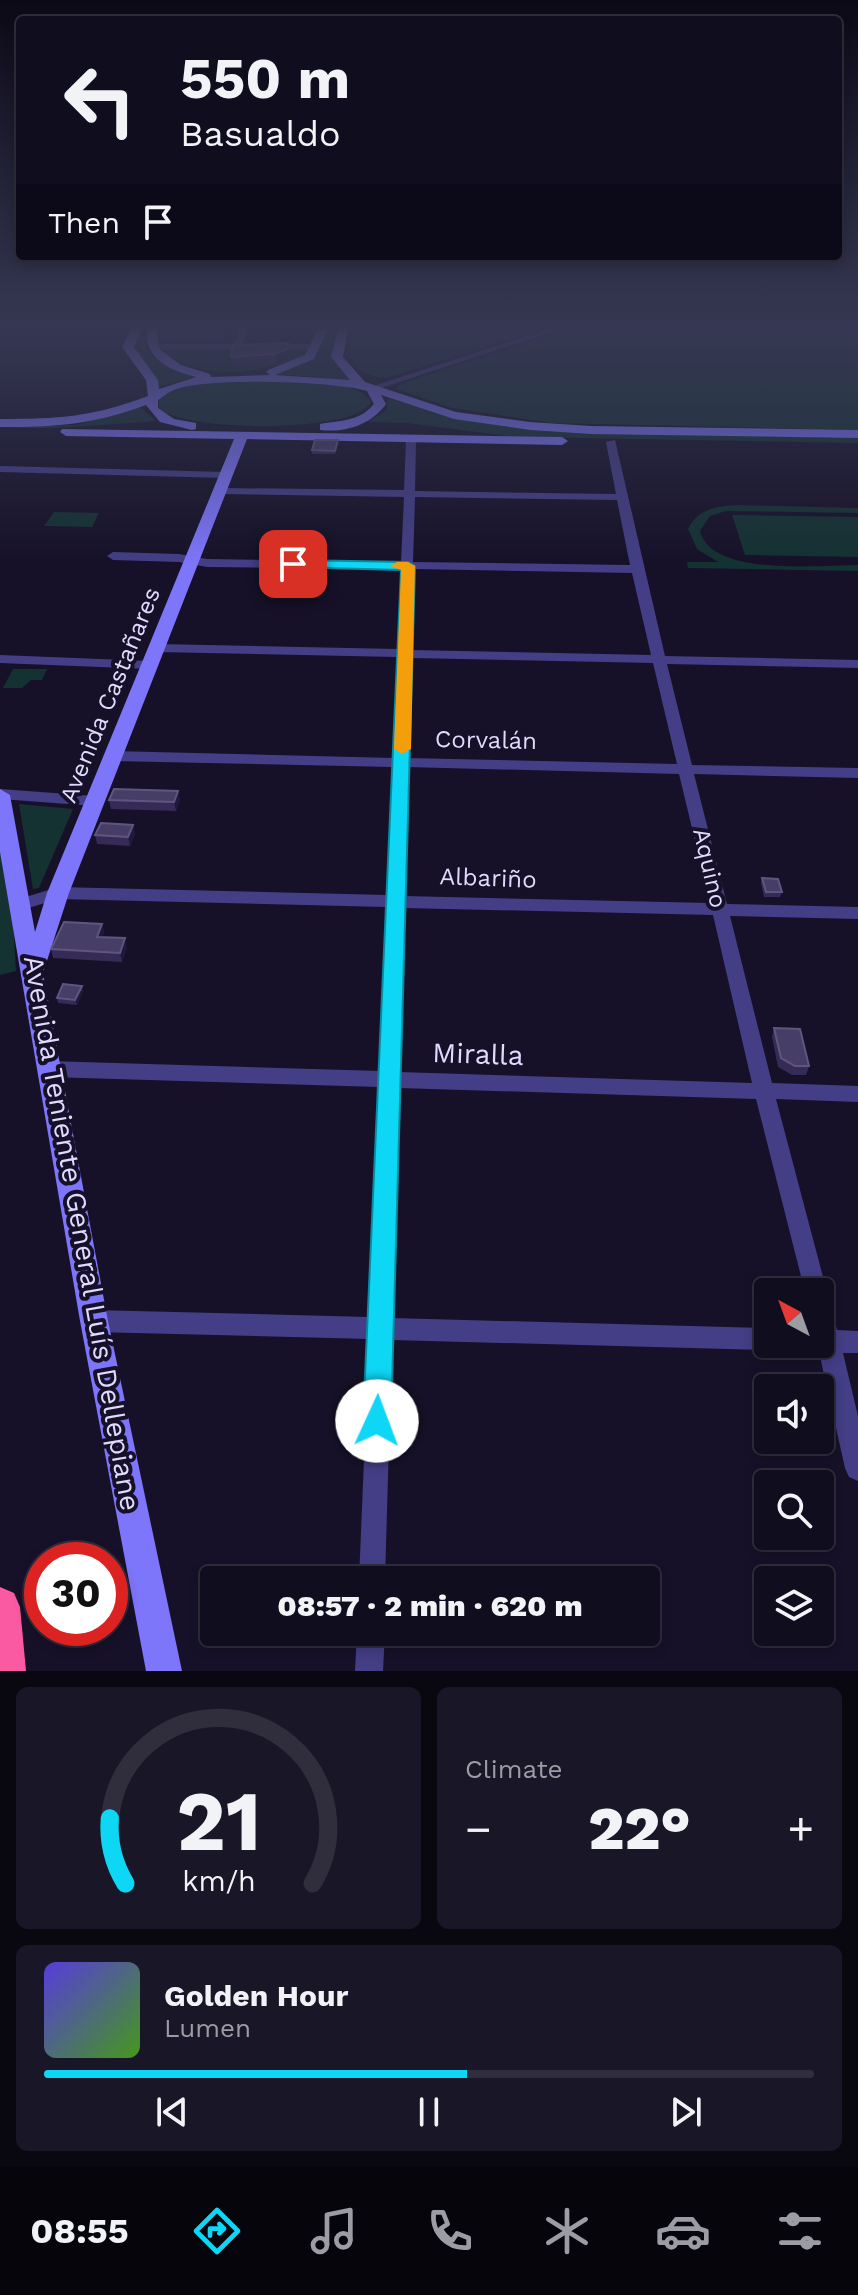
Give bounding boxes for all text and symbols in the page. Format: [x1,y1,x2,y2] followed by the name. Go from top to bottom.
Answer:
[180,46,350,112] text: 550 m
[48,48,152,152] icon: left
[180,113,341,155] text: Basualdo
[136,200,180,244] icon: arrive
[48,205,120,240] text: Then
[259,530,327,598] pin
[271,542,315,586] icon: arrive
[54,583,166,807] street label: Avenida Castañares
[435,725,537,755] street label: Corvalán
[687,825,733,911] street label: Aquino
[439,862,537,894] street label: Albariño
[17,953,147,1513] street label: Avenida Teniente General Luís Dellepiane
[432,1036,524,1072] street label: Miralla
[754,1278,834,1358] north arrow
[754,1278,834,1646] map controls
[754,1374,834,1454] button: sound
[335,1379,419,1463] position arrow
[754,1470,834,1550] button: search
[24,1542,128,1646] speed limit sign: 30
[754,1566,834,1646] button: layers
[277,1588,583,1623] text: 08:57 · 2 min · 620 m
[465,1754,563,1784] text: Climate
[176,1773,261,1870] text: 21
[588,1793,691,1864] text: 22°
[465,1803,492,1855] text: −
[787,1803,814,1855] text: +
[182,1864,255,1898] text: km/h
[164,1978,348,2013] text: Golden Hour
[164,2013,251,2043] text: Lumen
[150,2090,194,2134] icon: previous
[407,2090,451,2134] icon: pause
[664,2090,708,2134] icon: next
[189,2203,245,2259] icon: directions
[306,2203,362,2259] icon: music
[422,2203,478,2259] icon: phone
[539,2203,595,2259] icon: climate
[655,2203,711,2259] icon: car
[772,2203,828,2259] icon: filters
[30,2210,129,2252] text: 08:55

